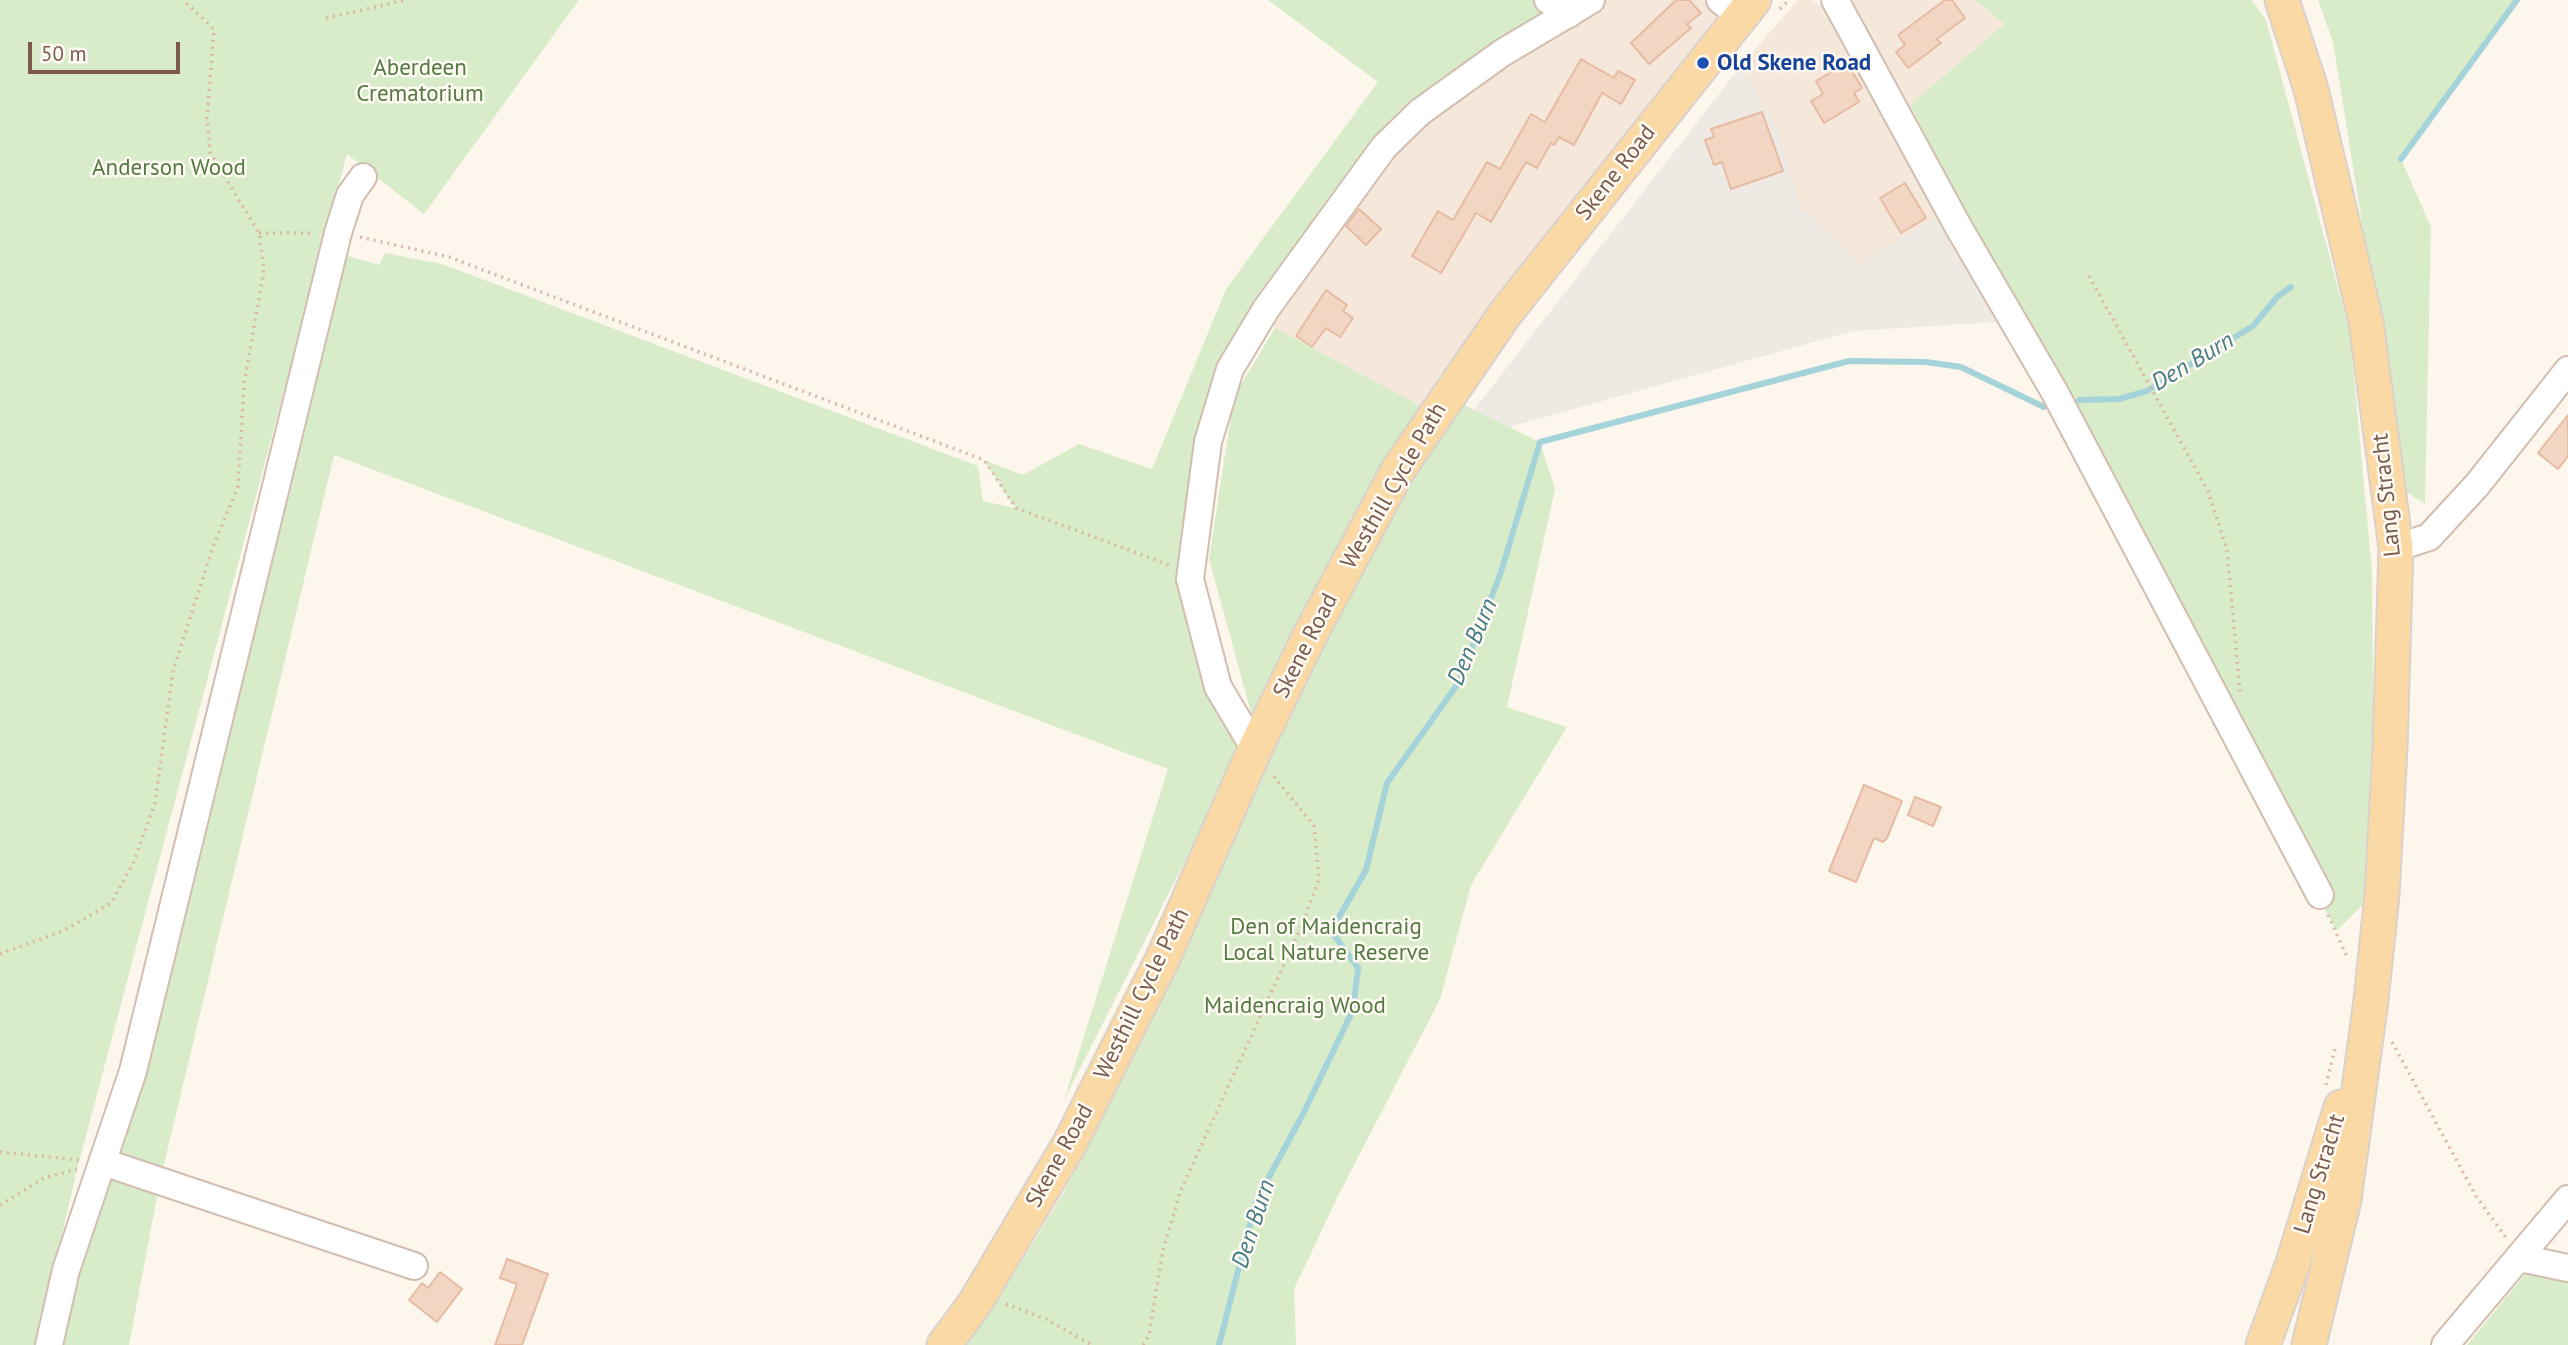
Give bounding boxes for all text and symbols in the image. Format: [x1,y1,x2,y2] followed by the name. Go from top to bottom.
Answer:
[32,28,184,72] scale bar
[41,40,87,67] text: 50 m
[1717,49,1871,77] place label: Old Skene Road
[356,54,484,108] park label: Aberdeen Crematorium
[1695,55,1711,71] marker: Old Skene Road
[1570,120,1662,226] street label: Skene Road
[92,154,246,182] park label: Anderson Wood
[2147,326,2239,398] water label: Den Burn
[1335,398,1453,574] street label: Westhill Cycle Path
[2367,432,2407,558] street label: Lang Stracht
[1268,589,1344,703] street label: Skene Road
[1442,595,1504,689] water label: Den Burn
[1089,904,1195,1084] street label: Westhill Cycle Path
[1223,913,1429,967] park label: Den of Maidencraig Local Nature Reserve
[1204,992,1386,1020] park label: Maidencraig Wood
[1020,1100,1100,1212] street label: Skene Road
[2289,1111,2351,1237] street label: Lang Stracht
[1226,1176,1282,1272] water label: Den Burn

